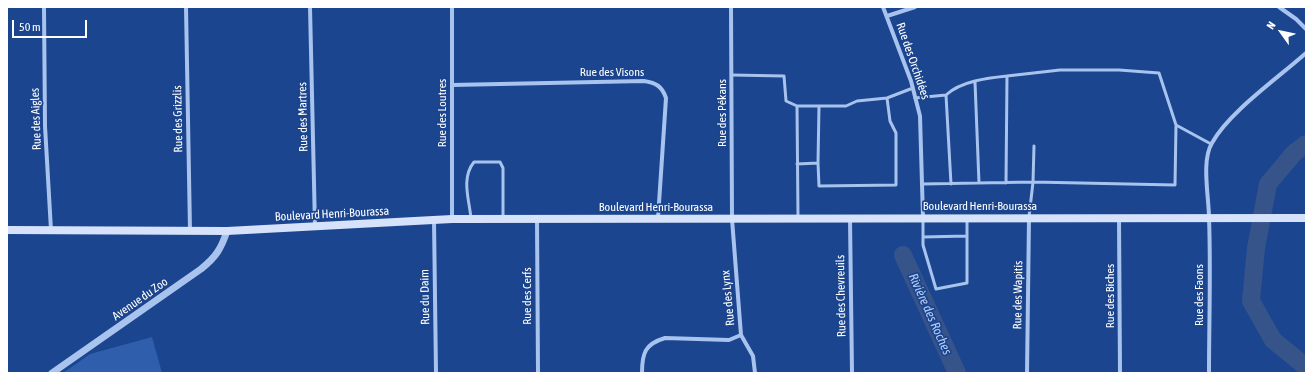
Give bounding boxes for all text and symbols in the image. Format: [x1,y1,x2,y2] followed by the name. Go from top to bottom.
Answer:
[14,12,89,38] scale bar
[1261,12,1301,52] north arrow
[1264,19,1278,31] text: N
[19,20,41,34] text: 50 m
[893,21,933,101] street label: Rue des Orchidées
[580,65,644,79] street label: Rue des Visons
[435,79,449,147] street label: Rue des Loutres
[715,79,729,147] street label: Rue des Pékans
[295,82,311,152] street label: Rue des Martres
[170,85,186,153] street label: Rue des Grizzlis
[28,88,44,150] street label: Rue des Aigles
[923,199,1037,213] street label: Boulevard Henri-Bourassa
[599,200,713,214] street label: Boulevard Henri-Bourassa
[275,204,389,224] street label: Boulevard Henri-Bourassa
[833,255,849,337] street label: Rue des Chevreuils
[1010,261,1026,329] street label: Rue des Wapitis
[1103,264,1117,328] street label: Rue des Biches
[1192,264,1206,326] street label: Rue des Faons
[520,267,534,325] street label: Rue des Cerfs
[417,269,433,325] street label: Rue du Daim
[718,270,738,326] street label: Rue des Lynx
[905,271,955,357] water label: Rivière des Roches
[109,275,171,323] street label: Avenue du Zoo

